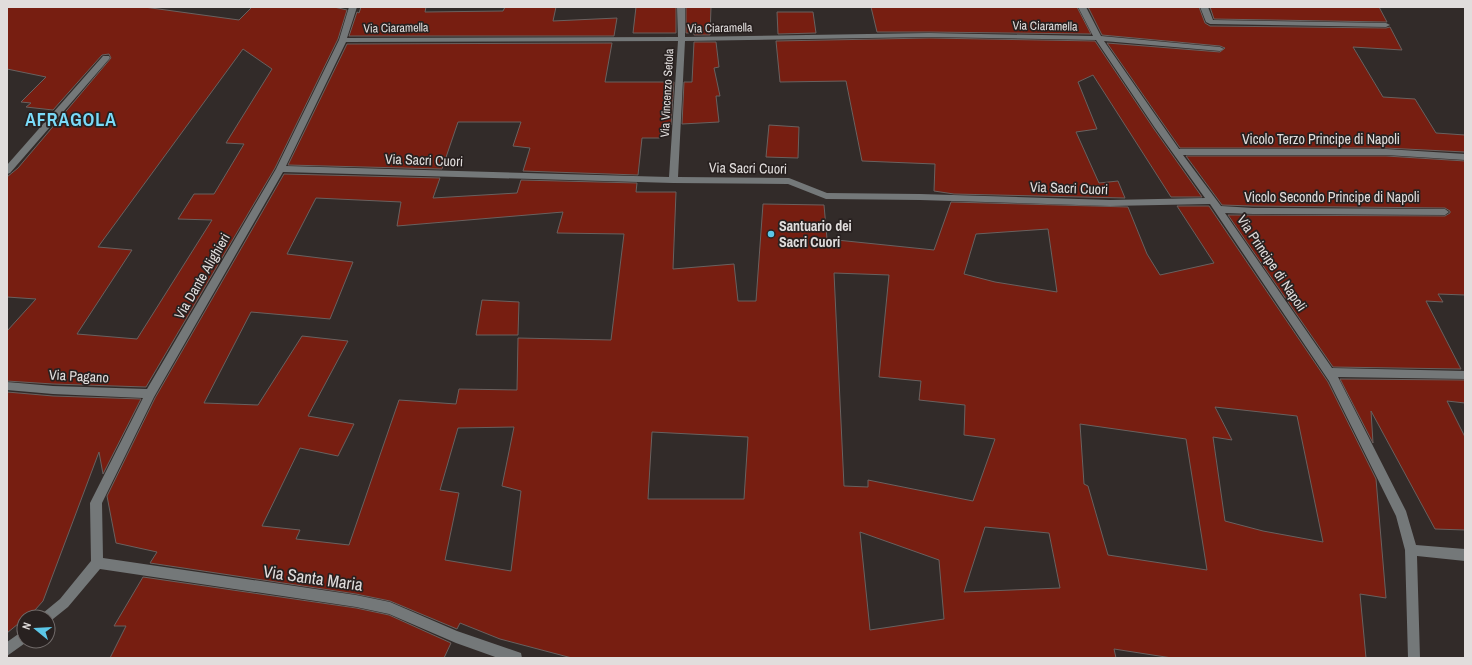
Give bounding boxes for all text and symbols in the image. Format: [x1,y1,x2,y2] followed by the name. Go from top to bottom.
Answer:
[1012,17,1078,35] street label: Via Ciaramella
[363,19,429,37] street label: Via Ciaramella
[687,19,753,37] street label: Via Ciaramella
[657,48,677,138] street label: Via Vincenzo Setola
[25,107,117,132] district label: AFRAGOLA
[1242,130,1400,148] street label: Vicolo Terzo Principe di Napoli
[385,150,463,170] street label: Via Sacri Cuori
[709,158,787,178] street label: Via Sacri Cuori
[1030,178,1108,198] street label: Via Sacri Cuori
[1244,188,1420,206] street label: Vicolo Secondo Principe di Napoli
[1233,211,1311,315] street label: Via Principe di Napoli
[779,217,852,251] place label: Santuario dei Sacri Cuori
[766,229,776,239] marker: Santuario dei Sacri Cuori
[170,230,234,322] street label: Via Dante Alighieri
[49,365,109,387] street label: Via Pagano
[262,559,365,596] street label: Via Santa Maria
[16,609,56,649] north arrow
[19,621,34,631] text: N

